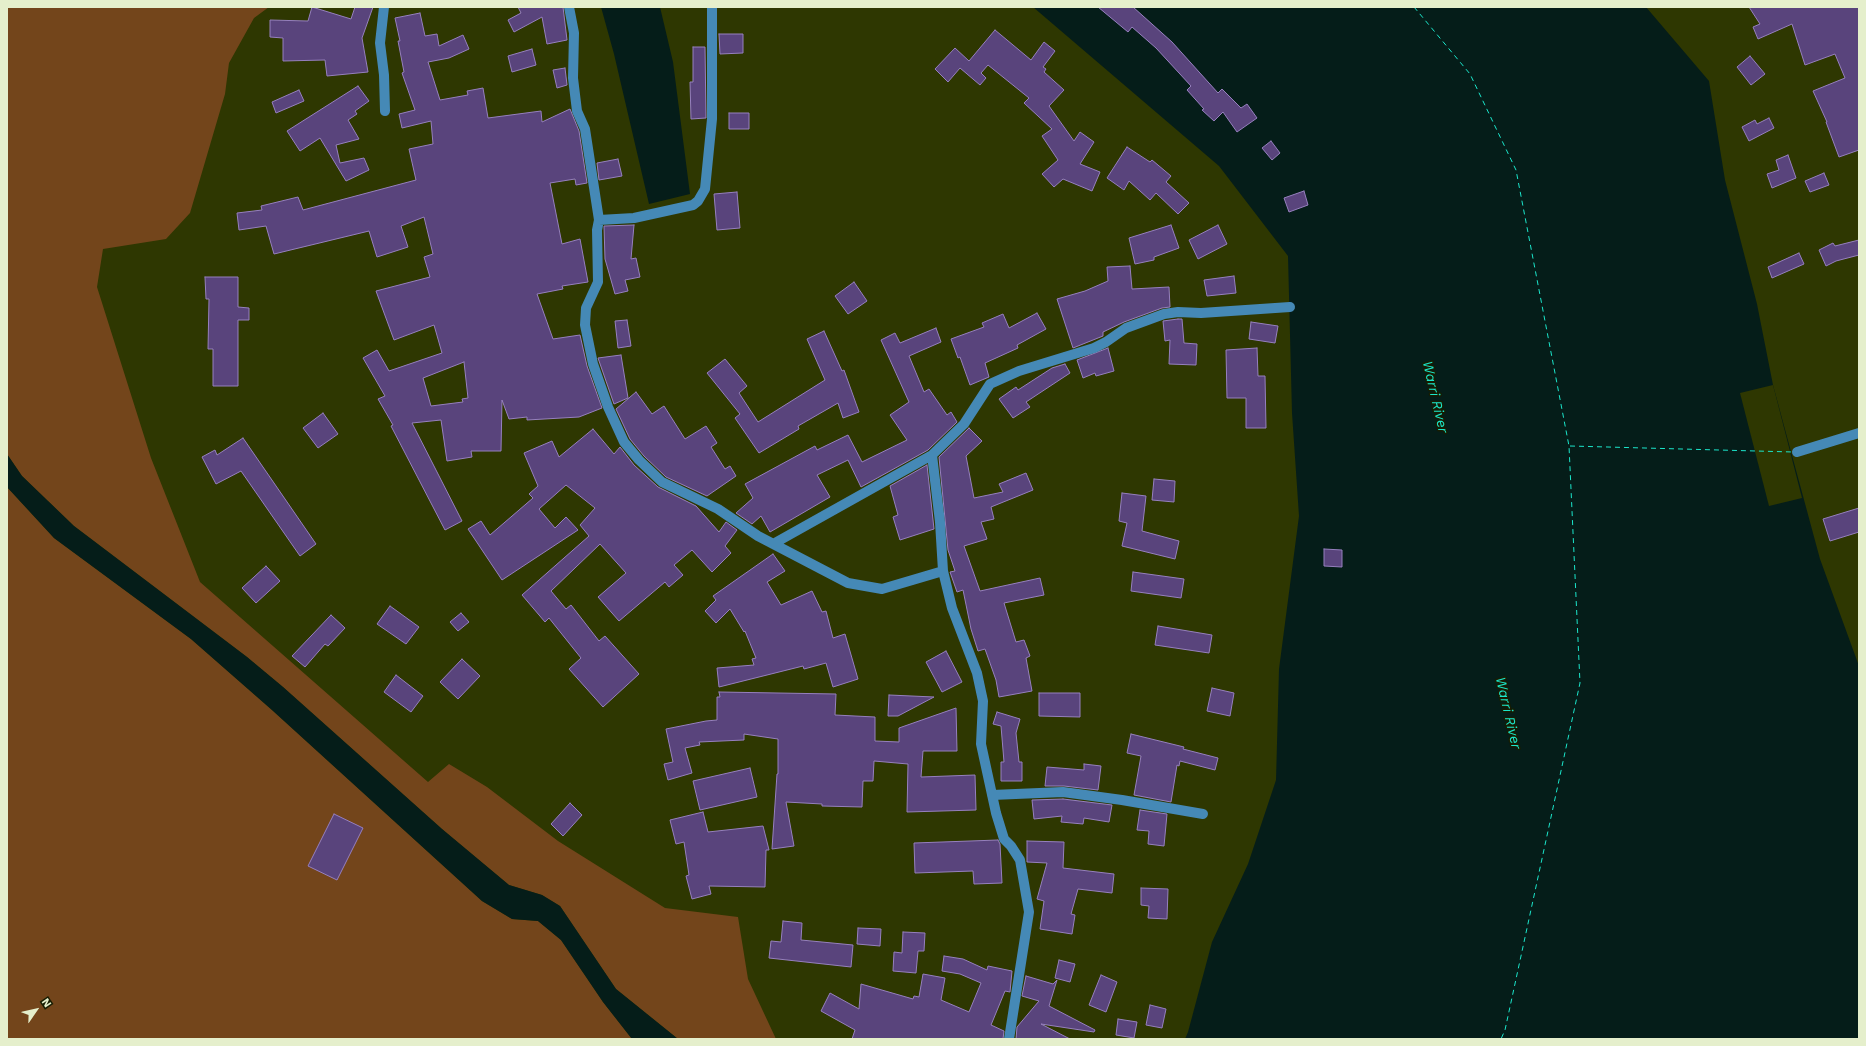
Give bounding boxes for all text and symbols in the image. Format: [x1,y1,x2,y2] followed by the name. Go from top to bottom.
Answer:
[1419,359,1451,435] water label: Warri River
[1492,675,1524,751] water label: Warri River
[16,990,56,1030] north arrow
[39,996,54,1010] text: N

